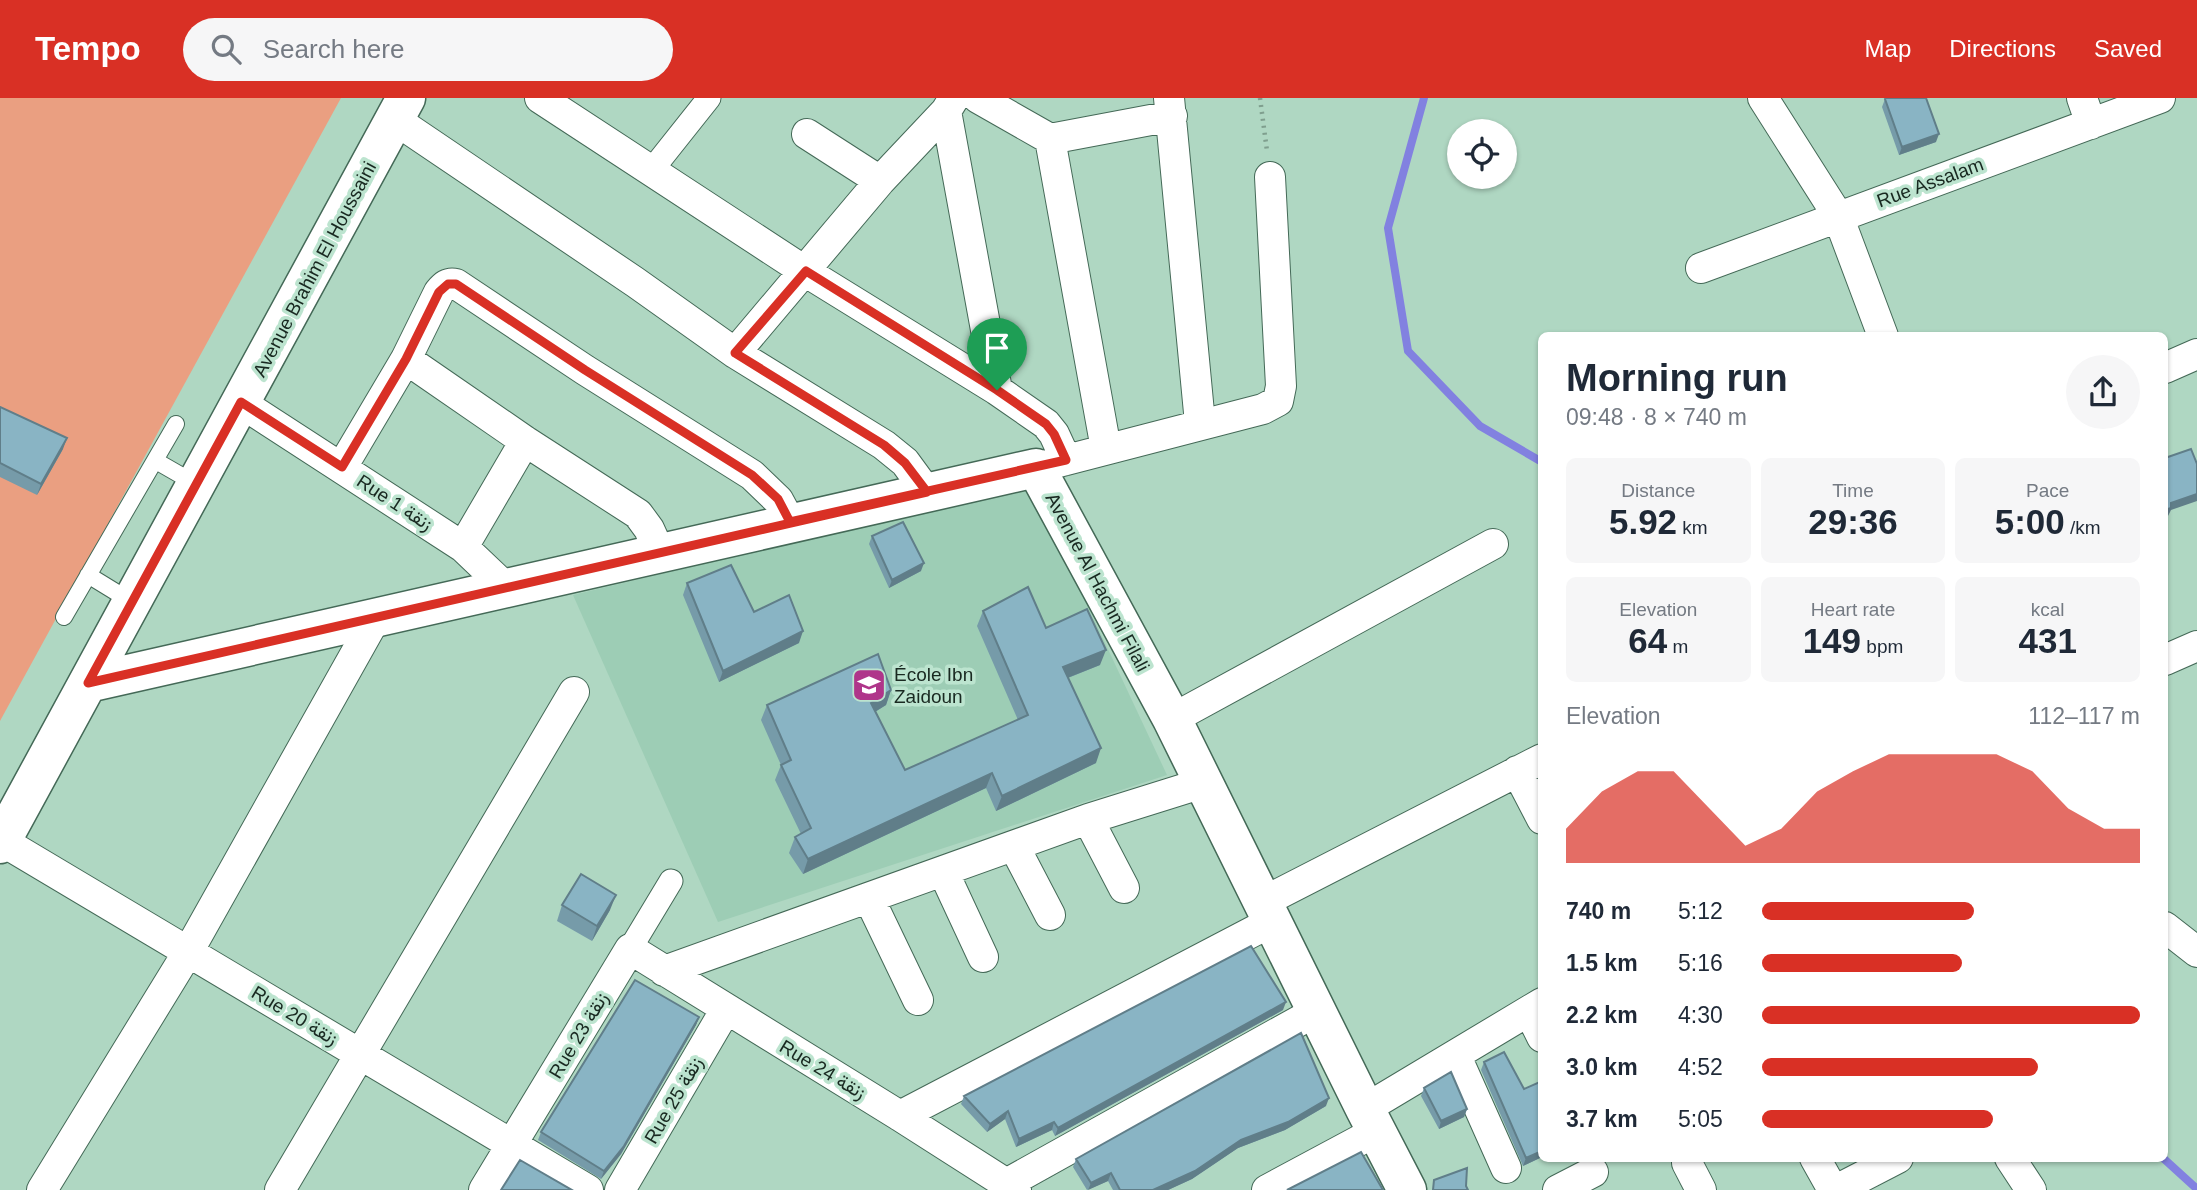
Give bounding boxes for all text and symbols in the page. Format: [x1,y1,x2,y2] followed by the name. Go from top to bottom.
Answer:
[183,18,673,81] search box
[35,30,141,67] text: Tempo
[207,30,245,68] icon: search
[263,34,404,64] text: Search here
[1865,35,1911,62] text: Map
[1949,35,2056,62] text: Directions
[2094,35,2162,62] text: Saved
[1447,119,1517,189] map controls
[1447,119,1517,189] button: locate
[1874,153,1986,211] street label: Rue Assalam
[249,158,380,380] street label: Avenue Brahim El Houssaini
[967,318,1027,390] pin
[978,329,1016,367] icon: arrive
[2066,355,2140,429] button: share
[1566,357,1788,399] text: Morning run
[1566,404,1747,430] text: 09:48 · 8 × 740 m
[352,470,436,535] street label: Rue 1 زنقة
[1621,480,1695,501] text: Distance
[1832,480,1874,501] text: Time
[2026,480,2069,501] text: Pace
[1042,489,1154,675] street label: Avenue Al Hachmi Filali
[1609,502,1677,541] text: 5.92
[1808,502,1898,541] text: 29:36
[1995,502,2065,541] text: 5:00
[1677,517,1708,538] text: km
[2065,517,2101,538] text: /km
[1619,599,1697,620] text: Elevation
[1811,599,1895,620] text: Heart rate
[2031,599,2065,620] text: kcal
[1628,621,1667,660] text: 64
[1803,621,1861,660] text: 149
[2018,621,2077,660] text: 431
[1667,636,1688,657] text: m
[1861,636,1903,657] text: bpm
[894,664,973,707] place label: École Ibn Zaidoun
[850,666,888,704] school or university icon: École Ibn Zaidoun
[1566,703,1661,729] text: Elevation
[2028,703,2140,729] text: 112–117 m
[1566,898,1631,924] text: 740 m
[1678,898,1723,924] text: 5:12
[1566,950,1638,976] text: 1.5 km
[1678,950,1723,976] text: 5:16
[247,982,342,1050] street label: Rue 20 زنقة
[545,988,613,1083] street label: Rue 23 زنقة
[1566,1002,1638,1028] text: 2.2 km
[1678,1002,1723,1028] text: 4:30
[775,1036,870,1104] street label: Rue 24 زنقة
[640,1053,708,1148] street label: Rue 25 زنقة
[1566,1054,1638,1080] text: 3.0 km
[1678,1054,1723,1080] text: 4:52
[1566,1106,1638,1132] text: 3.7 km
[1678,1106,1723,1132] text: 5:05

